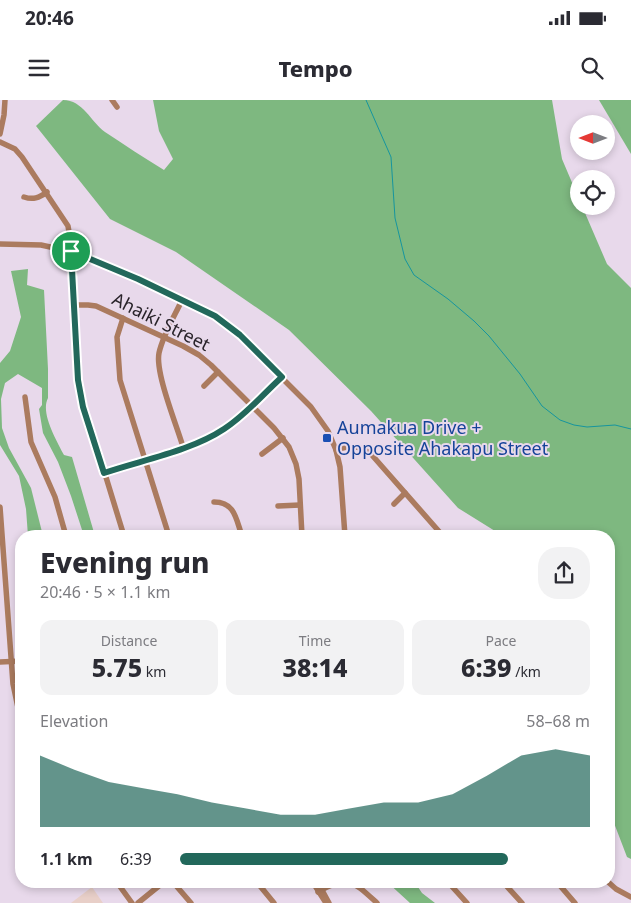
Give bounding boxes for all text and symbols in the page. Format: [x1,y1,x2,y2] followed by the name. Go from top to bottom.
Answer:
[25,5,74,31] text: 20:46
[278,53,353,83] text: Tempo
[25,54,53,82] icon: menu
[578,54,606,82] icon: search
[570,115,615,160] north arrow
[570,115,615,215] map controls
[570,170,615,215] button: locate
[50,230,92,272] pin
[57,237,85,265] icon: arrive
[109,286,215,356] street label: Ahaiki Street
[337,415,549,460] place label: Aumakua Drive + Opposite Ahakapu Street
[321,432,333,444] marker: Aumakua Drive + Opposite Ahakapu Street
[40,543,209,581] text: Evening run
[538,547,590,599] button: share
[40,581,170,603] text: 20:46 · 5 × 1.1 km
[101,631,157,650] text: Distance
[299,631,331,650] text: Time
[486,631,516,650] text: Pace
[92,650,142,684] text: 5.75
[283,650,347,684] text: 38:14
[461,650,512,684] text: 6:39
[142,662,166,681] text: km
[512,662,541,681] text: /km
[40,710,108,732] text: Elevation
[526,710,590,732] text: 58–68 m
[40,848,92,870] text: 1.1 km
[120,848,152,870] text: 6:39

